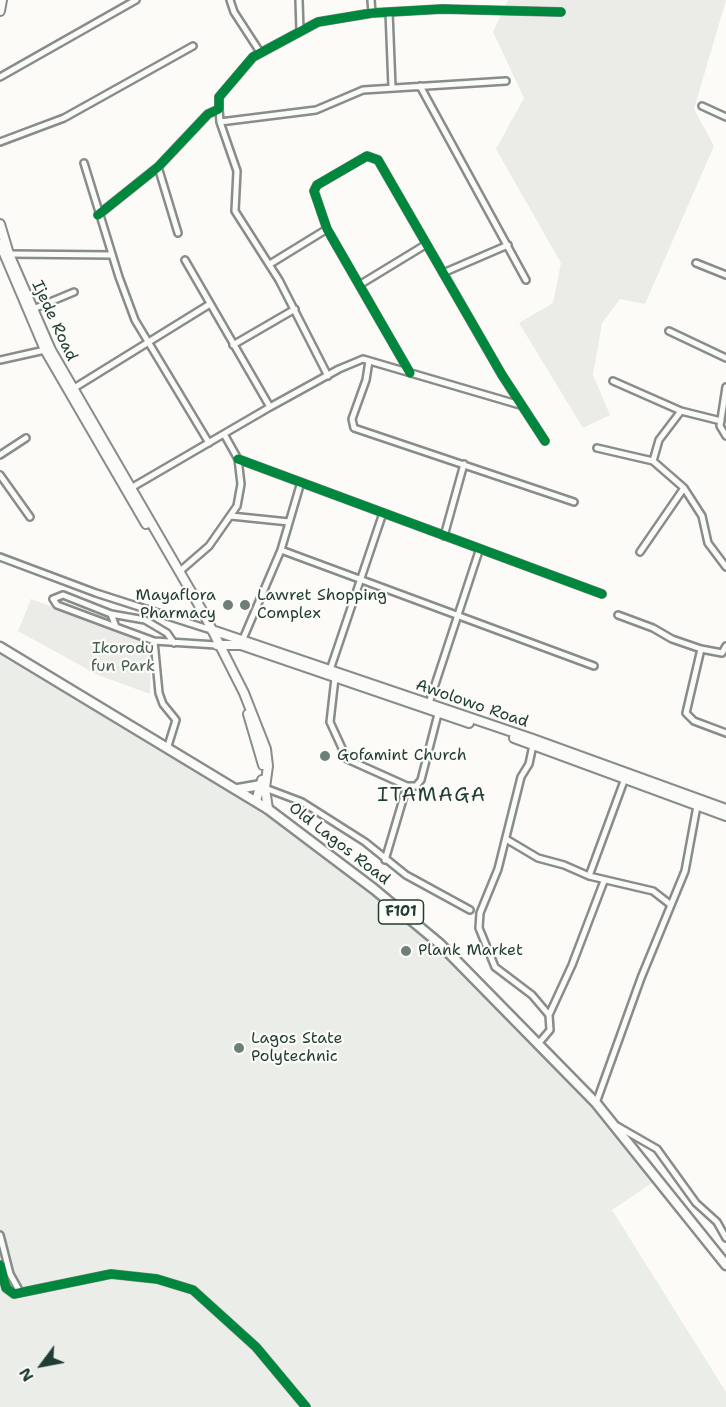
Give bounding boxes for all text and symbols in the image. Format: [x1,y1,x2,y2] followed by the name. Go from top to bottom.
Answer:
[27,278,81,364] street label: Ijede Road
[136,586,216,624] place label: Mayaflora Pharmacy
[257,586,387,624] place label: Lawret Shopping Complex
[221,598,235,612] marker: Mayaflora Pharmacy
[238,598,252,612] marker: Lawret Shopping Complex
[91,639,155,677] park label: Ikorodu fun Park
[413,676,531,732] street label: Awolowo Road
[337,746,467,766] place label: Gofamint Church
[318,749,332,763] marker: Gofamint Church
[377,784,487,808] district label: ITAMAGA
[285,799,393,889] street label: Old Lagos Road
[378,900,424,924] road number: F101
[418,941,523,961] place label: Plank Market
[399,944,413,958] marker: Plank Market
[251,1029,343,1067] place label: Lagos State Polytechnic
[232,1041,246,1055] marker: Lagos State Polytechnic
[12,1335,72,1395] north arrow
[14,1364,39,1386] text: N

